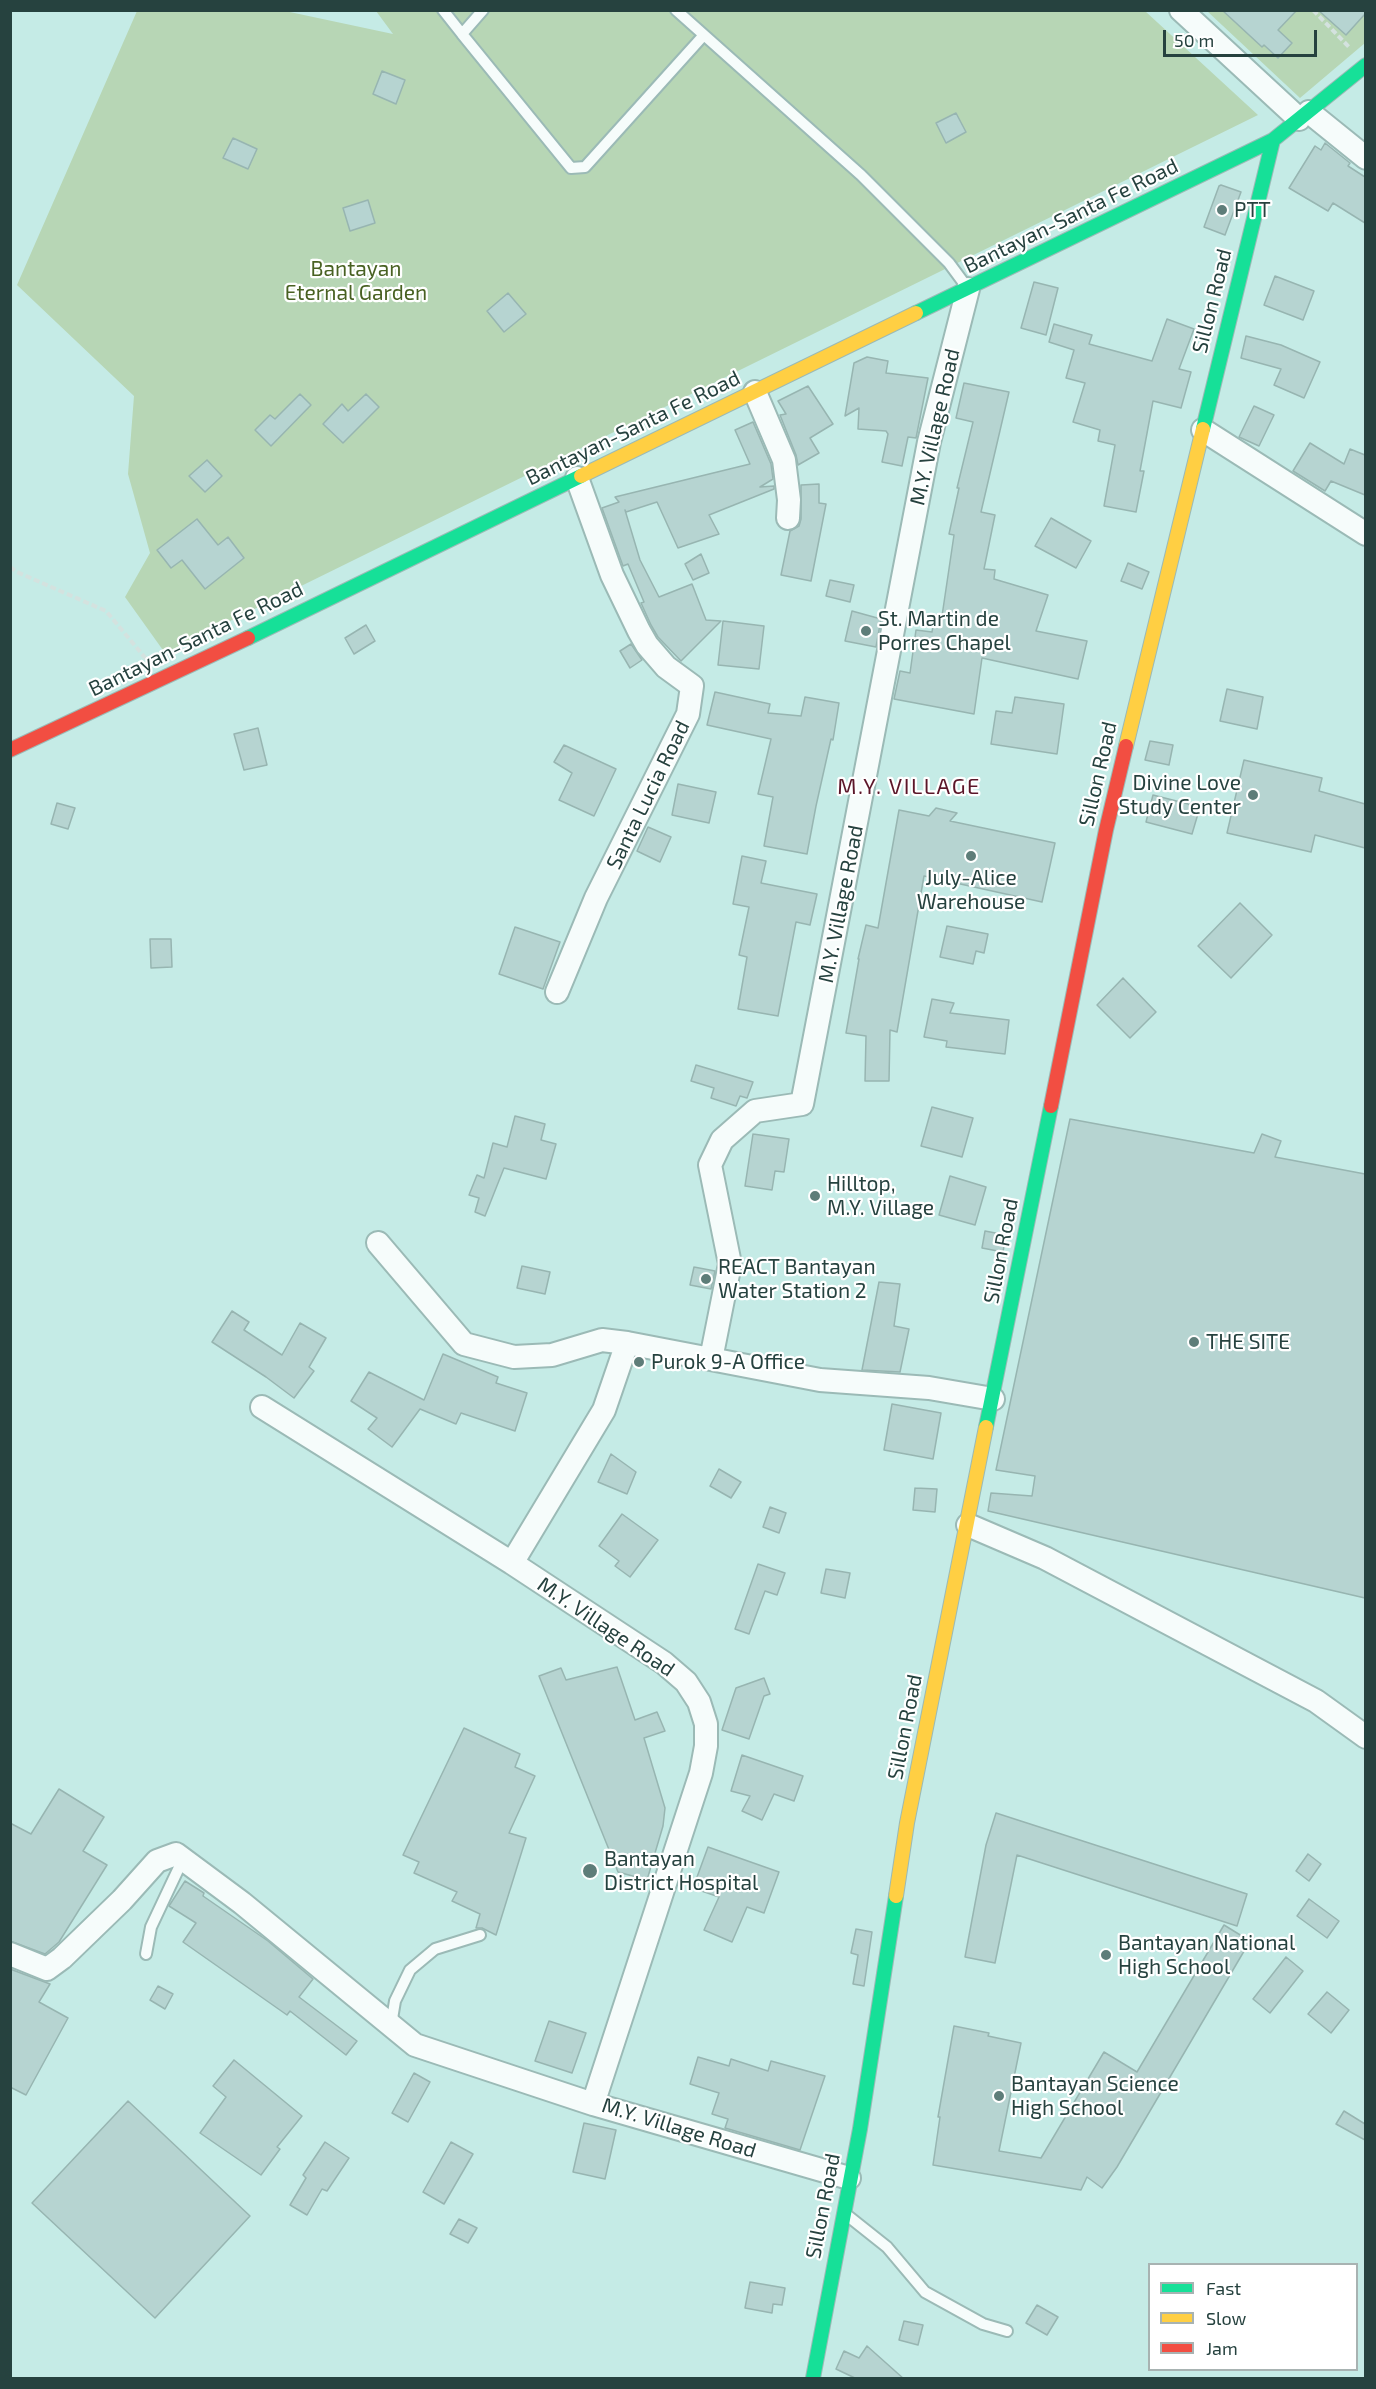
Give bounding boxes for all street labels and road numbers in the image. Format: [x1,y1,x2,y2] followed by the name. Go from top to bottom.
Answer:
[960,153,1182,279] street label: Bantayan-Santa Fe Road
[1187,246,1237,356] street label: Sillon Road
[905,346,965,508] street label: M.Y. Village Road
[522,365,744,491] street label: Bantayan-Santa Fe Road
[85,576,307,702] street label: Bantayan-Santa Fe Road
[601,716,695,874] street label: Santa Lucia Road
[1074,719,1122,829] street label: Sillon Road
[813,823,869,985] street label: M.Y. Village Road
[978,1196,1024,1306] street label: Sillon Road
[533,1572,679,1682] street label: M.Y. Village Road
[882,1672,928,1782] street label: Sillon Road
[599,2093,759,2163] street label: M.Y. Village Road
[800,2151,846,2261] street label: Sillon Road

